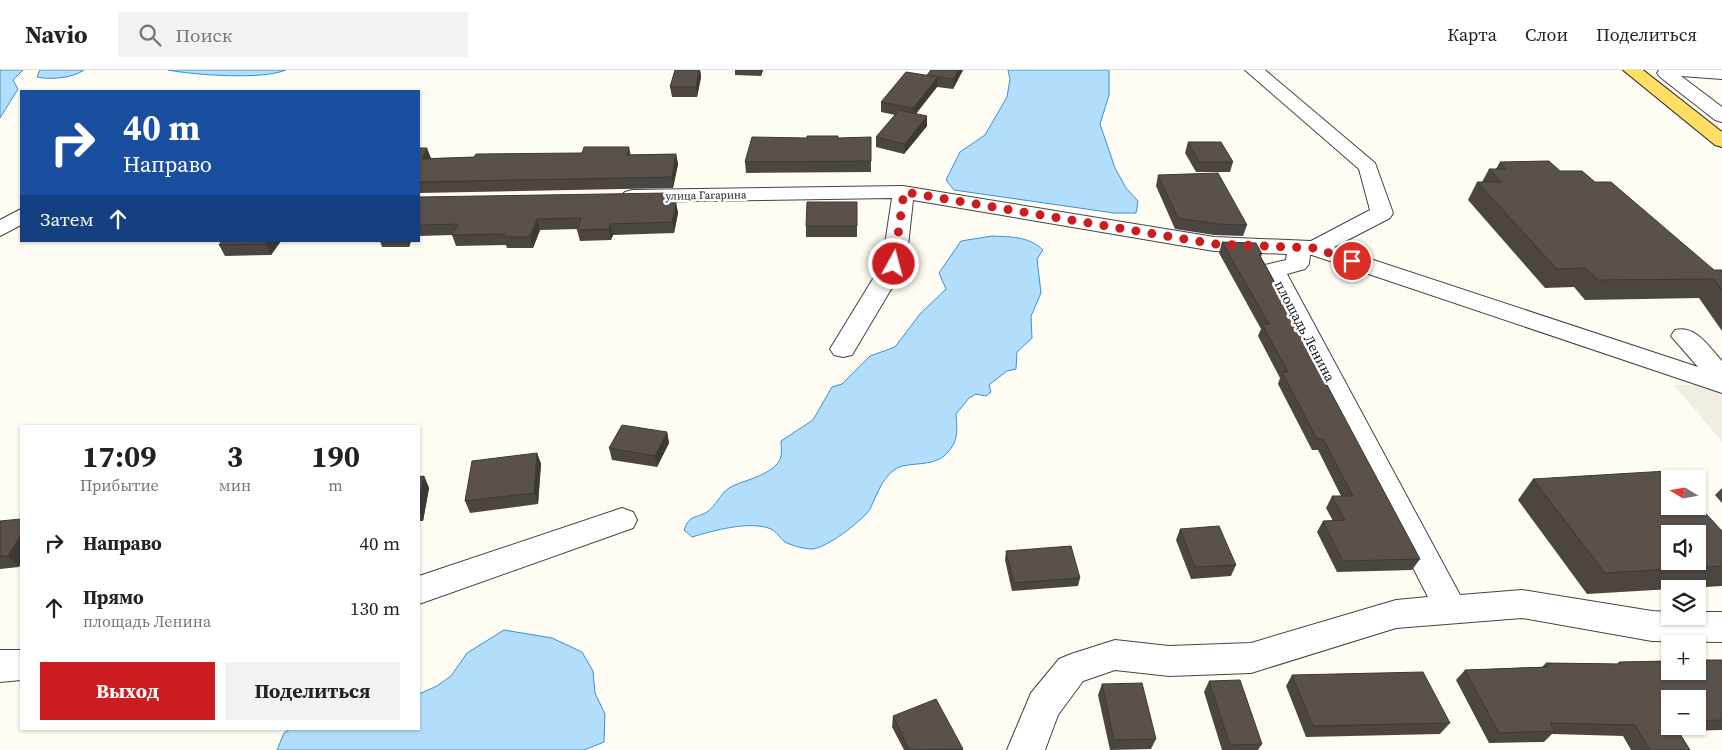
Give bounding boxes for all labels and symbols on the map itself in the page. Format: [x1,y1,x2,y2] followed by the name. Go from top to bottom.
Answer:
[665,187,747,204] street label: улица Гагарина
[867,237,919,289] position arrow
[1331,240,1373,282] pin
[1270,277,1341,386] street label: площадь Ленина
[1661,470,1706,515] north arrow

